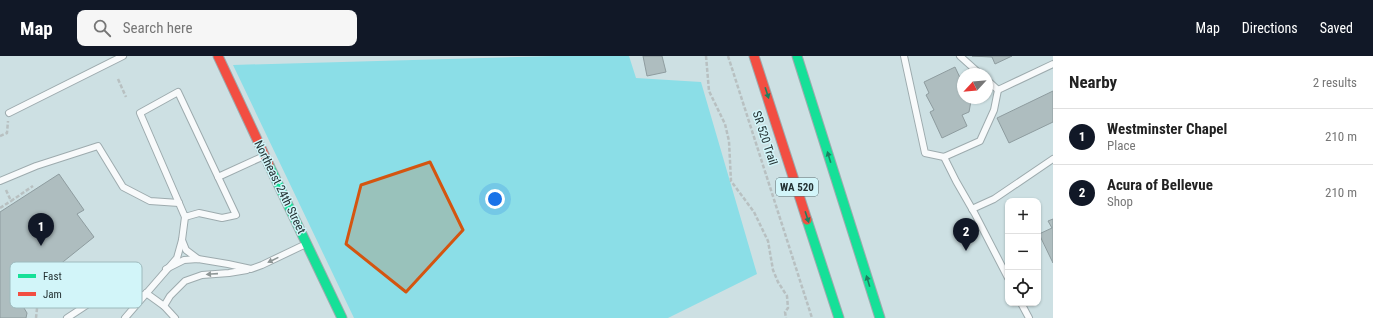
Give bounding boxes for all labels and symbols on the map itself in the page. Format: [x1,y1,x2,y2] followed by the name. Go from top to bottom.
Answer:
[957,68,993,104] north arrow
[764,87,770,99] one-way arrow
[750,109,780,167] street label: SR 520 Trail
[251,138,309,236] street label: Northeast 24th Street
[826,150,832,162] one-way arrow
[776,178,818,196] road number: WA 520
[485,189,505,209] your location
[804,211,810,223] one-way arrow
[28,213,54,246] pin: 1
[953,218,979,251] pin: 2
[267,257,278,263] one-way arrow
[10,262,142,308] legend
[43,270,62,283] text: Fast
[206,271,218,278] one-way arrow
[865,274,871,286] one-way arrow
[43,288,62,301] text: Jam

